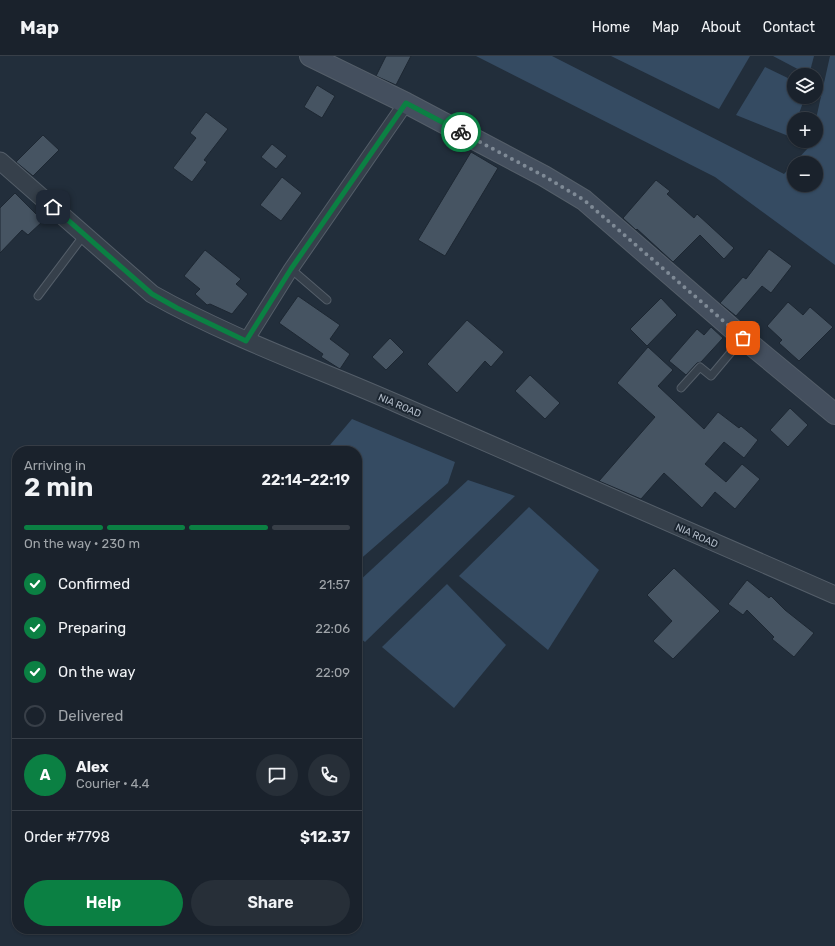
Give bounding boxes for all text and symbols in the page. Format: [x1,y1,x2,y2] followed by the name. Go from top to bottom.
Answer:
[20,16,59,39] text: Map
[592,19,630,36] text: Home
[652,19,679,36] text: Map
[701,19,741,36] text: About
[763,19,815,36] text: Contact
[787,68,823,192] map controls
[787,68,823,104] button: layers
[441,112,481,152] courier
[787,112,823,148] button: +
[450,121,472,143] icon: bike
[787,156,823,192] button: −
[36,190,70,224] pin
[42,196,64,218] icon: home
[726,321,760,355] pin
[732,327,754,349] icon: bag
[376,392,423,420] street label: NIA ROAD
[24,458,86,473] text: Arriving in
[262,471,350,489] text: 22:14–22:19
[24,472,93,503] text: 2 min
[673,521,720,551] street label: NIA ROAD
[24,536,140,551] text: On the way · 230 m
[24,573,46,595] icon: check
[58,575,130,593] text: Confirmed
[319,577,350,592] text: 21:57
[24,617,46,639] icon: check
[58,619,126,637] text: Preparing
[315,621,350,636] text: 22:06
[24,661,46,683] icon: check
[58,663,136,681] text: On the way
[315,665,350,680] text: 22:09
[58,707,123,725] text: Delivered
[256,754,298,796] button: chat
[308,754,350,796] button: phone
[76,758,109,776] text: Alex
[40,766,50,784] text: A
[76,776,150,791] text: Courier · 4.4
[24,828,110,846] text: Order #7798
[300,828,350,846] text: $12.37
[24,880,183,926] button: Help
[191,880,350,926] button: Share

